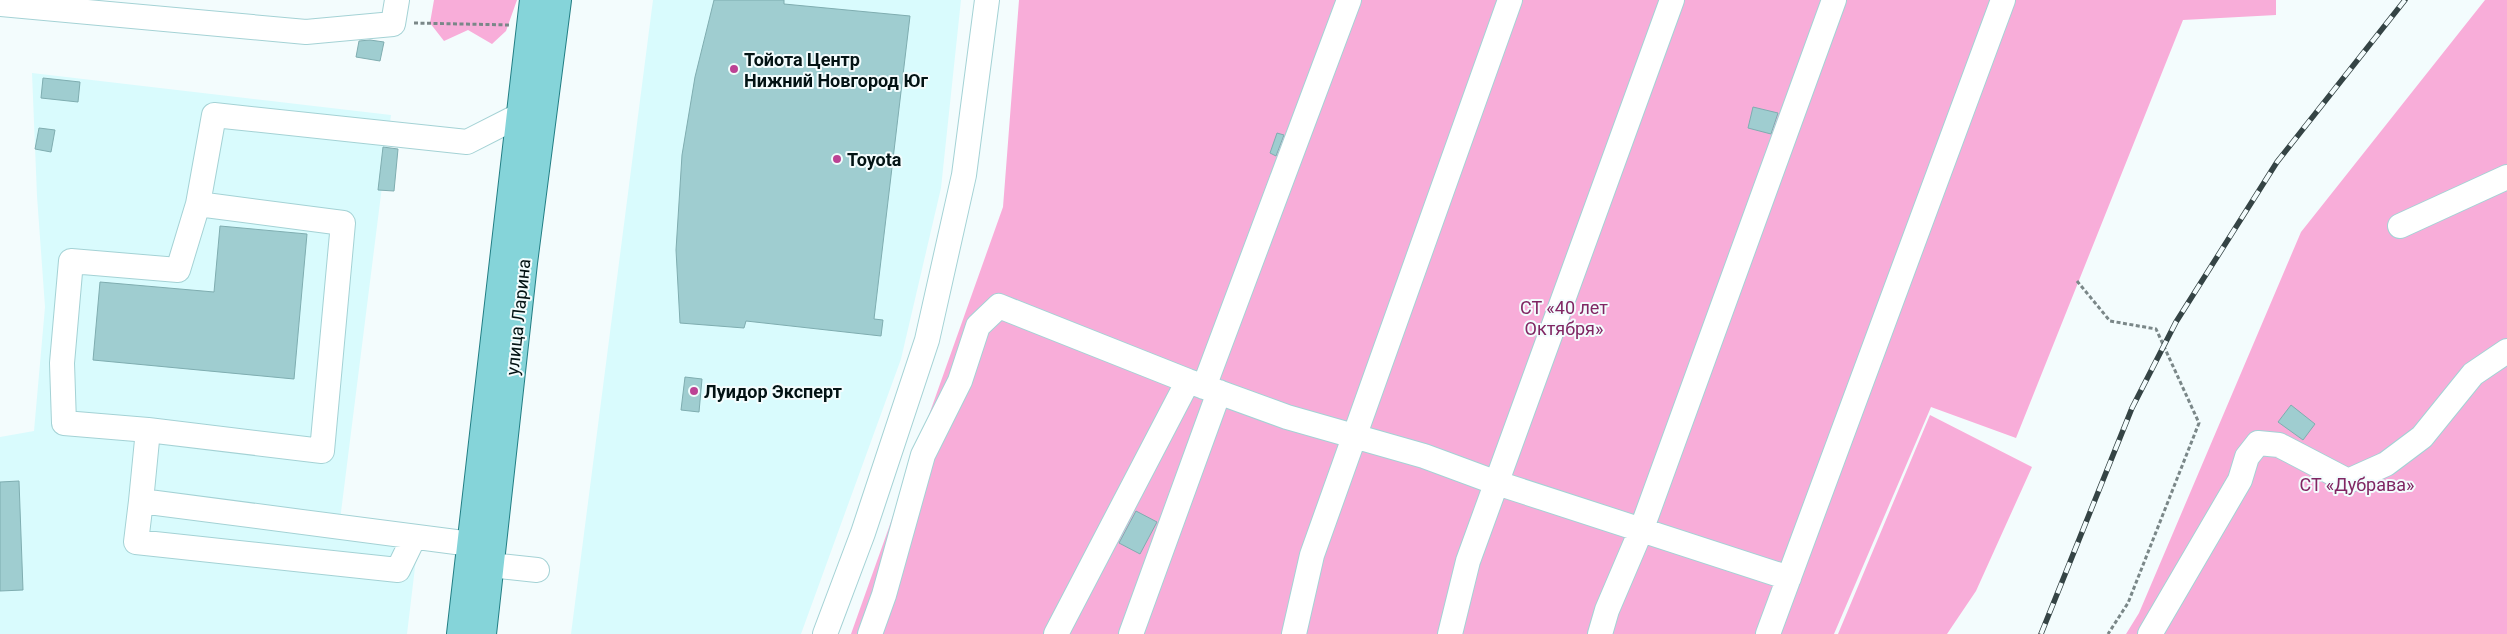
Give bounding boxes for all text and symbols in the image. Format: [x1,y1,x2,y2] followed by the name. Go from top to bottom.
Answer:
[744,49,928,91] place label: Тойота Центр Нижний Новгород Юг
[728,63,740,75] marker: Тойота Центр Нижний Новгород Юг
[847,149,902,170] place label: Toyota
[831,153,843,165] marker: Toyota
[501,258,535,376] street label: улица Ларина
[1520,297,1608,339] park label: СТ «40 лет Октября»
[704,381,842,402] place label: Луидор Эксперт
[688,385,700,397] marker: Луидор Эксперт
[2299,474,2415,495] park label: СТ «Дубрава»

